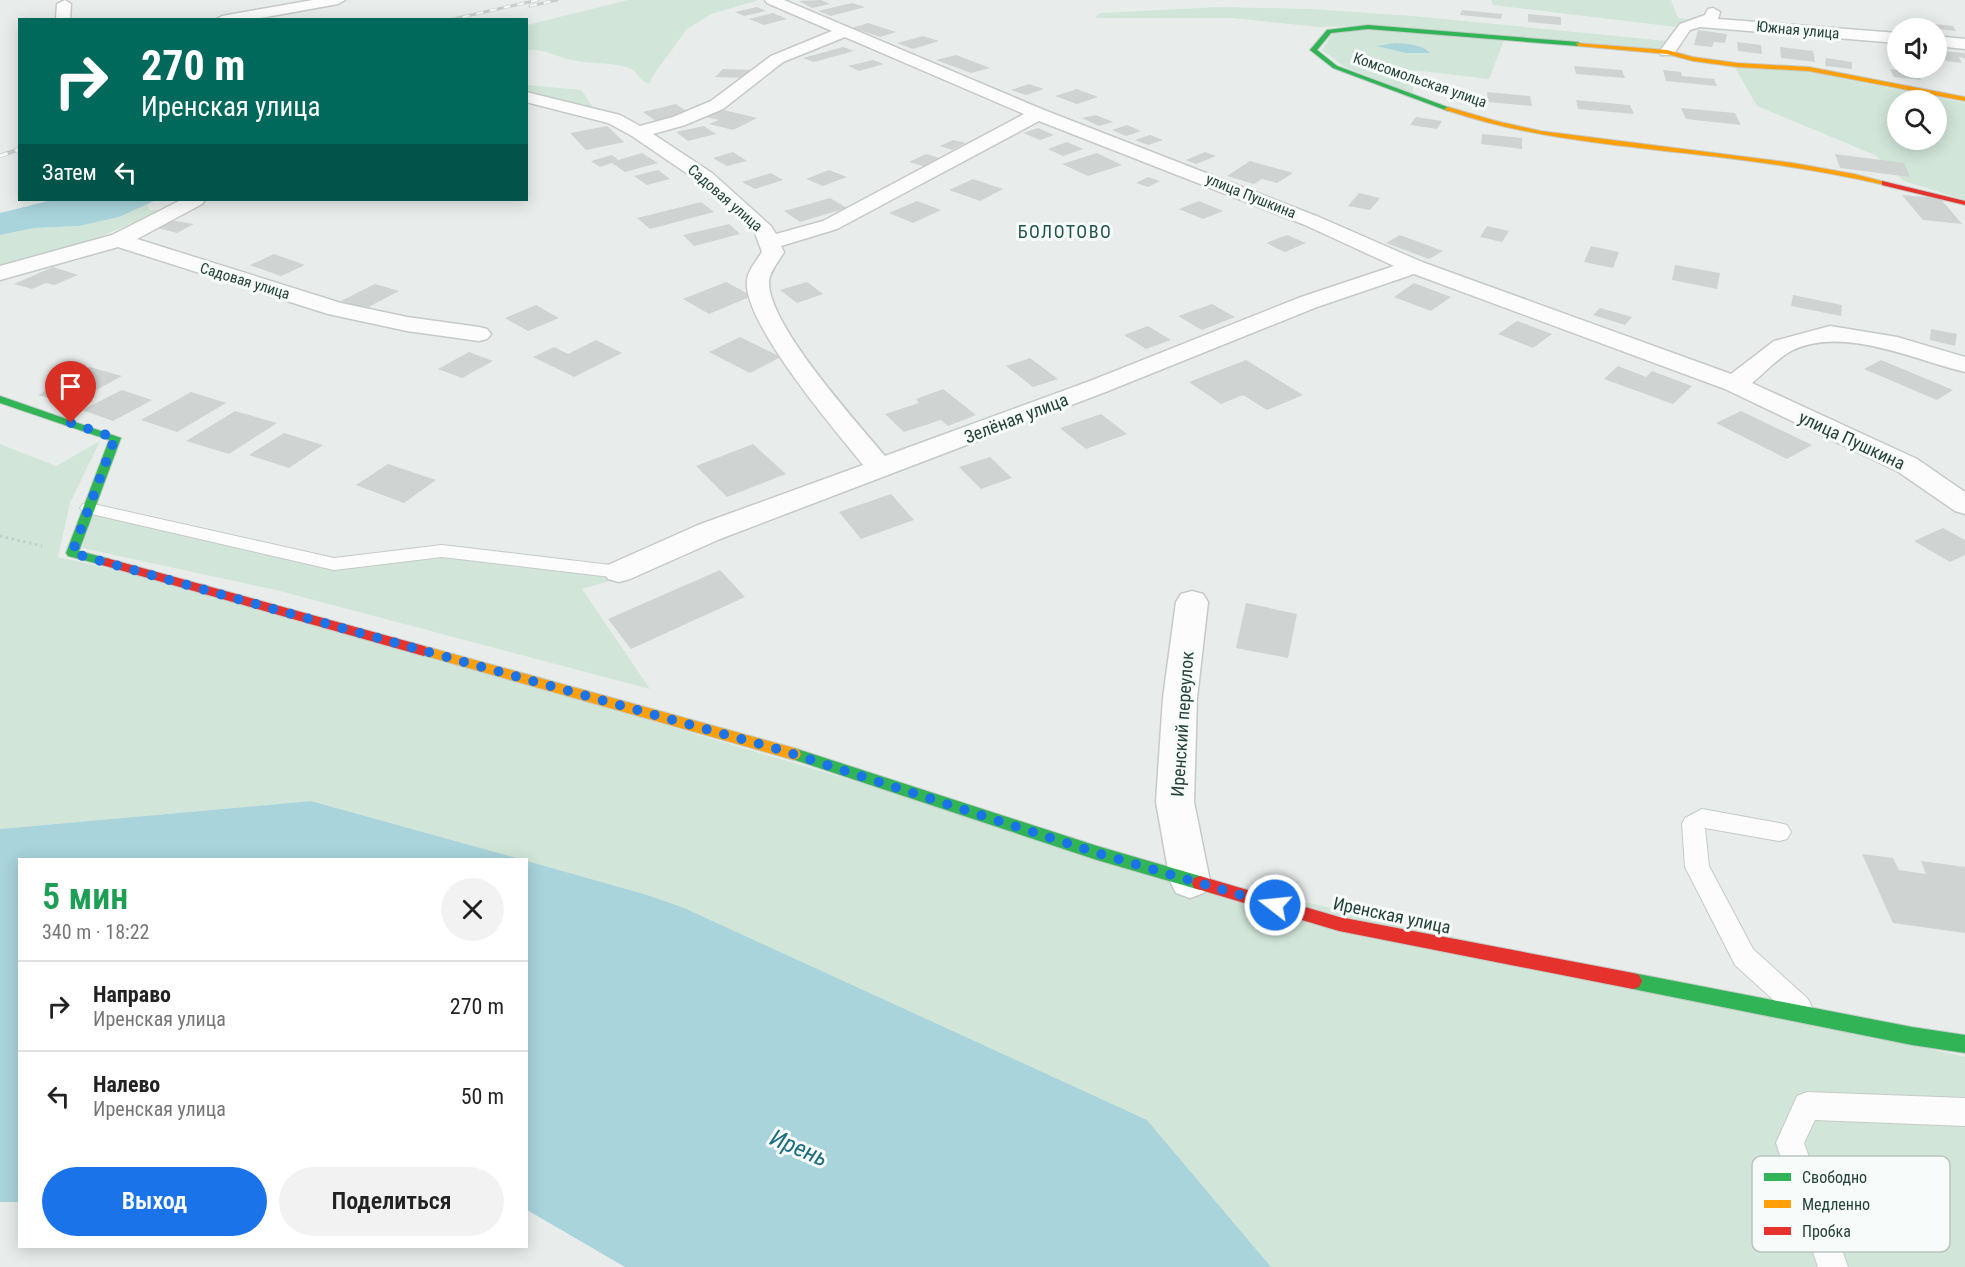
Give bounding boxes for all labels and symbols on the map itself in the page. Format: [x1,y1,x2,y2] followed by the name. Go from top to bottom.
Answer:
[1756,17,1840,43] street label: Южная улица
[1351,49,1489,111] street label: Комсомольская улица
[684,161,766,235] street label: Садовая улица
[1203,170,1299,222] street label: улица Пушкина
[1018,221,1112,242] district label: БОЛОТОВО
[198,259,292,303] street label: Садовая улица
[45,361,96,423] pin
[961,389,1071,447] street label: Зелёная улица
[1796,406,1908,474] street label: улица Пушкина
[1166,650,1198,797] street label: Иренский переулок
[1243,873,1307,937] position arrow
[1331,892,1453,938] street label: Иренская улица
[766,1123,832,1173] water label: Ирень
[1752,1156,1950,1252] legend
[1802,1168,1867,1187] text: Свободно
[1802,1195,1870,1214] text: Медленно
[1802,1222,1851,1241] text: Пробка

